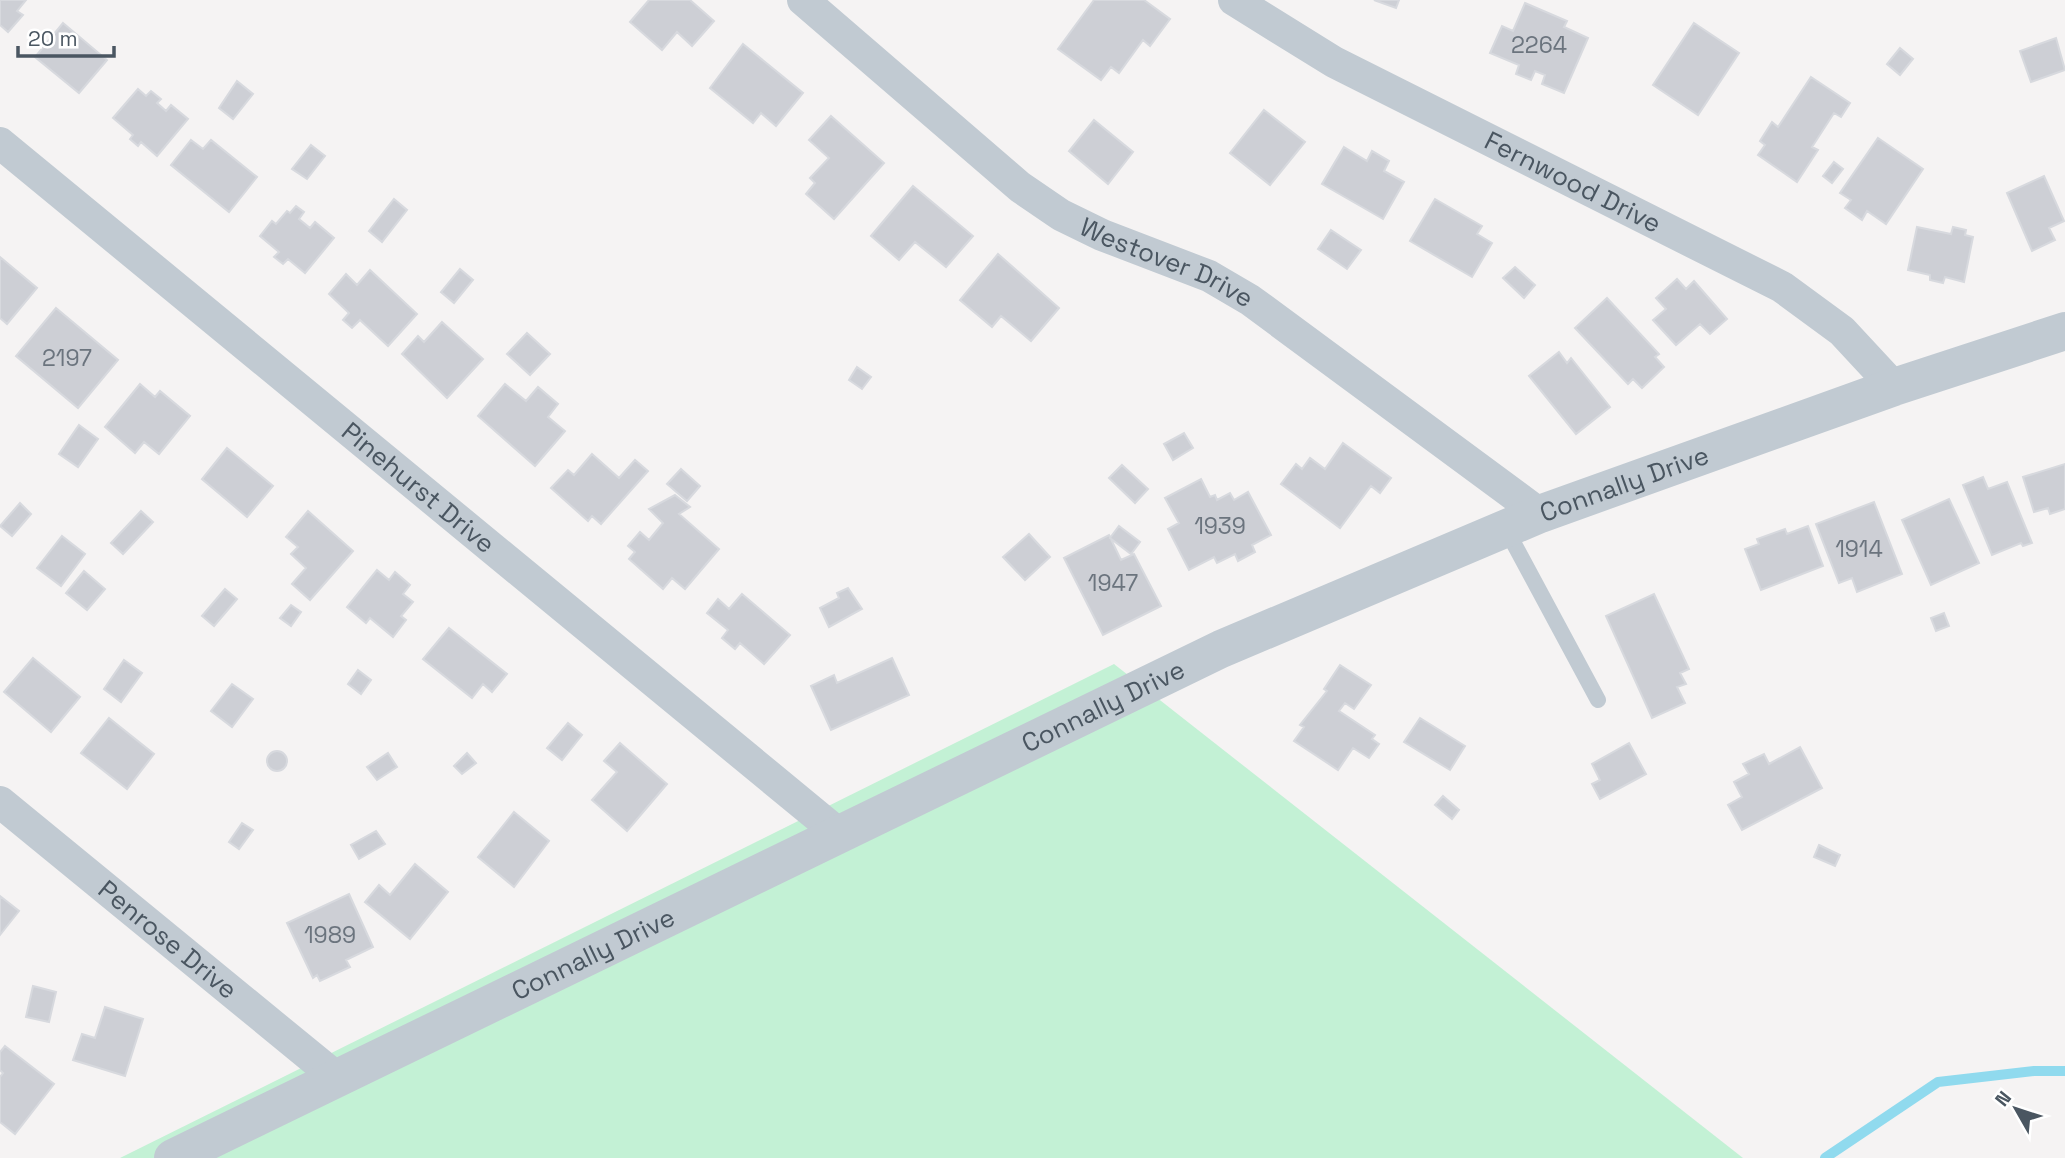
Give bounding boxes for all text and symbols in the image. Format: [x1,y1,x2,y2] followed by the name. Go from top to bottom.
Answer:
[18,14,114,58] scale bar
[28,25,78,52] text: 20 m
[1511,30,1567,60] house number: 2264
[1479,123,1667,241] street label: Fernwood Drive
[1074,210,1260,315] street label: Westover Drive
[42,343,92,373] house number: 2197
[335,414,502,561] street label: Pinehurst Drive
[1535,438,1713,530] street label: Connally Drive
[1194,511,1246,541] house number: 1939
[1835,534,1883,564] house number: 1914
[1088,568,1138,598] house number: 1947
[1016,652,1190,760] street label: Connally Drive
[91,872,244,1007] street label: Penrose Drive
[506,900,680,1008] street label: Connally Drive
[304,920,356,950] house number: 1989
[1981,1074,2051,1144] north arrow
[1989,1086,2017,1111] text: N

